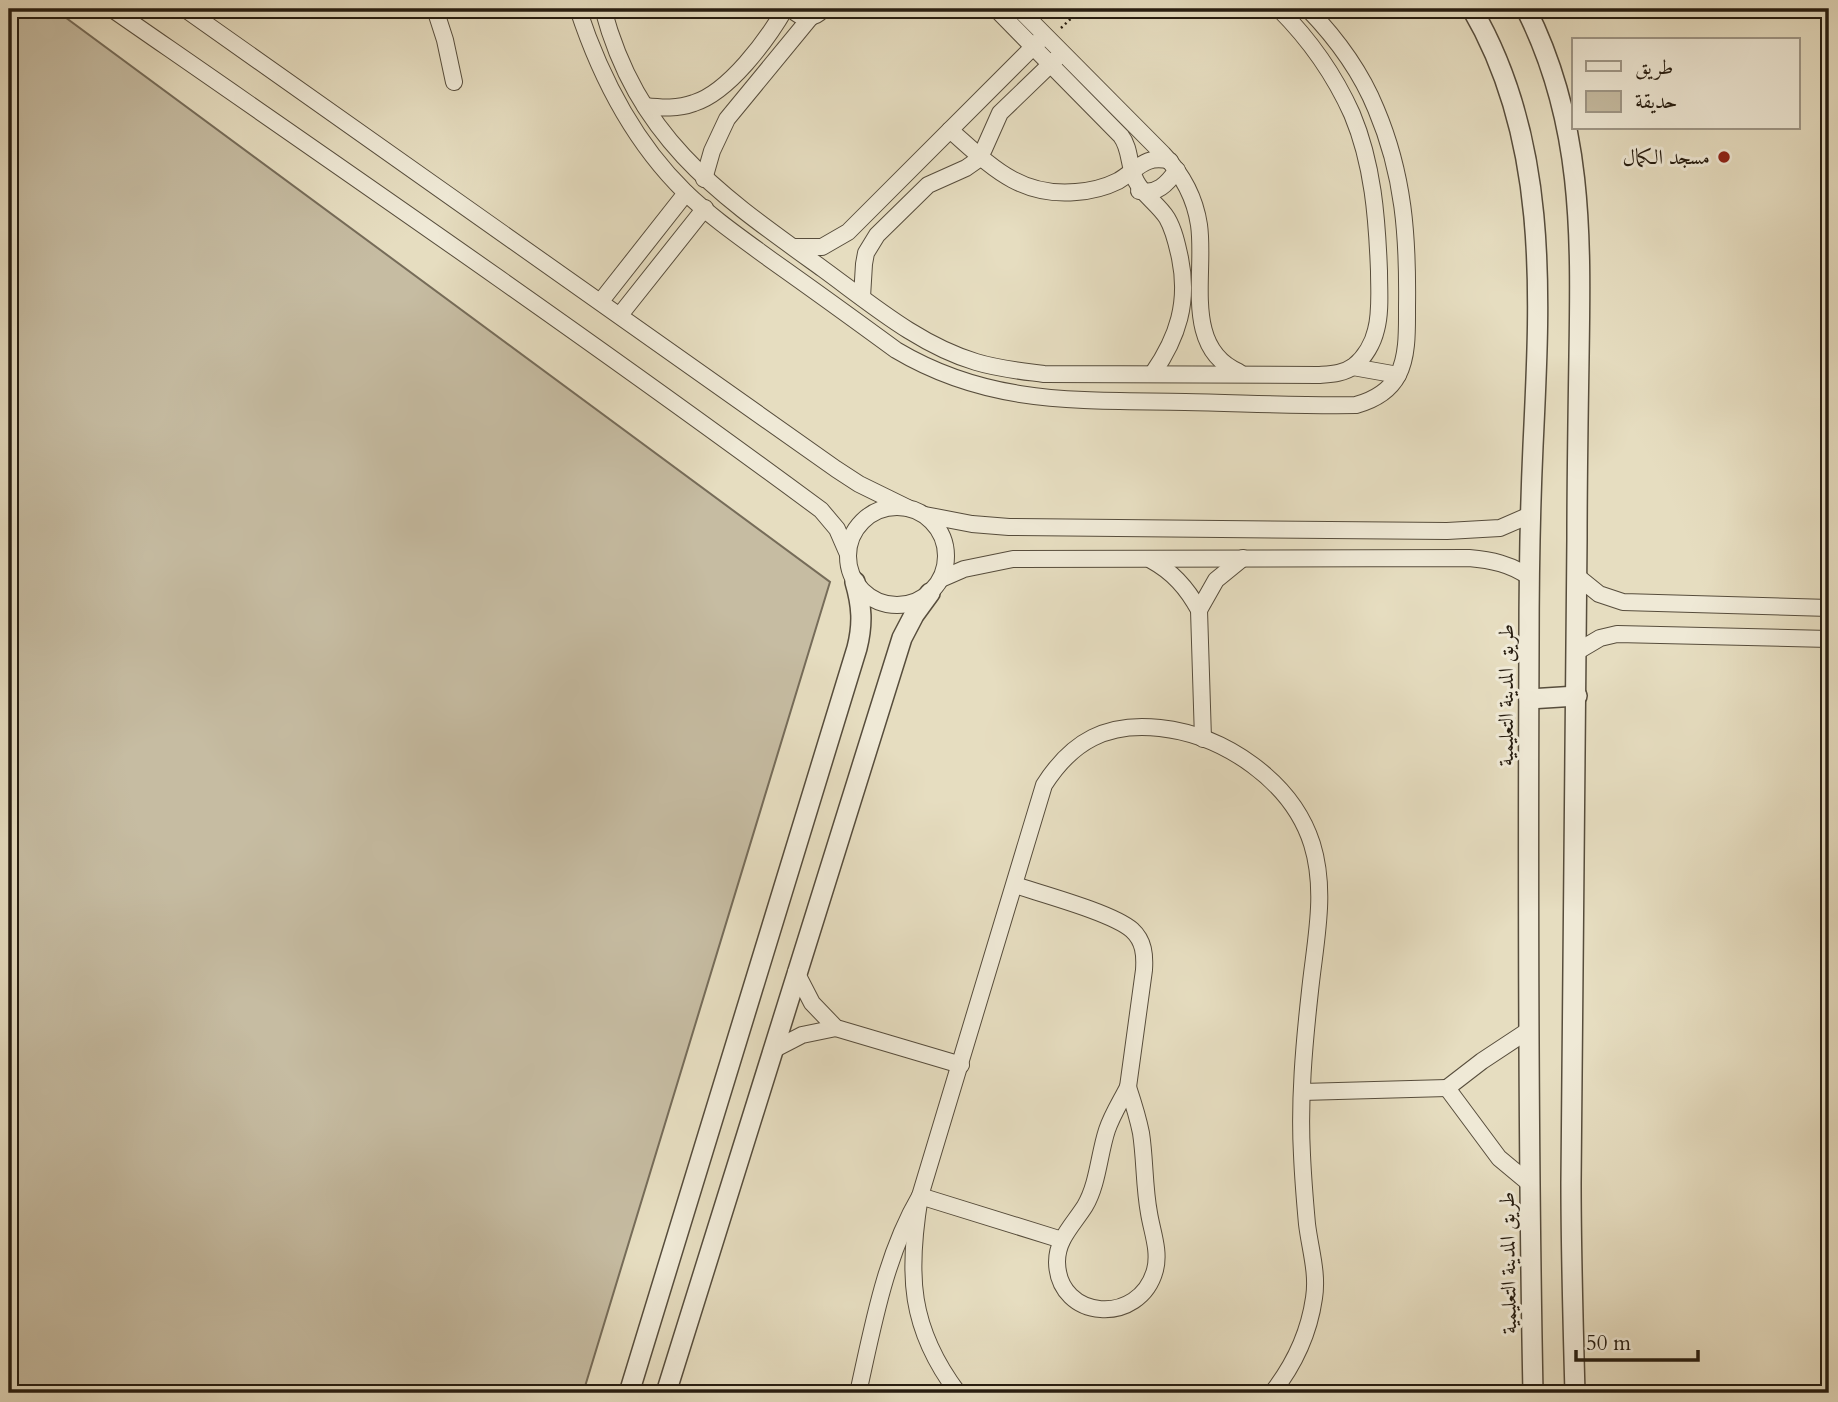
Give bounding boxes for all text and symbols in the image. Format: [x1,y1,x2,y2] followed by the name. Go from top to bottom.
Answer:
[1572,38,1800,130] legend
[1635,53,1673,82] text: طريق
[1635,87,1678,116] text: حديقة
[1622,143,1710,172] place label: مسجد الكمال
[1716,149,1732,165] marker: مسجد الكمال
[1492,624,1521,766] street label: طريق المدينة التعليمية
[1493,1192,1524,1334] street label: طريق المدينة التعليمية
[1576,1318,1698,1362] scale bar
[1586,1329,1631,1358] text: 50 m

